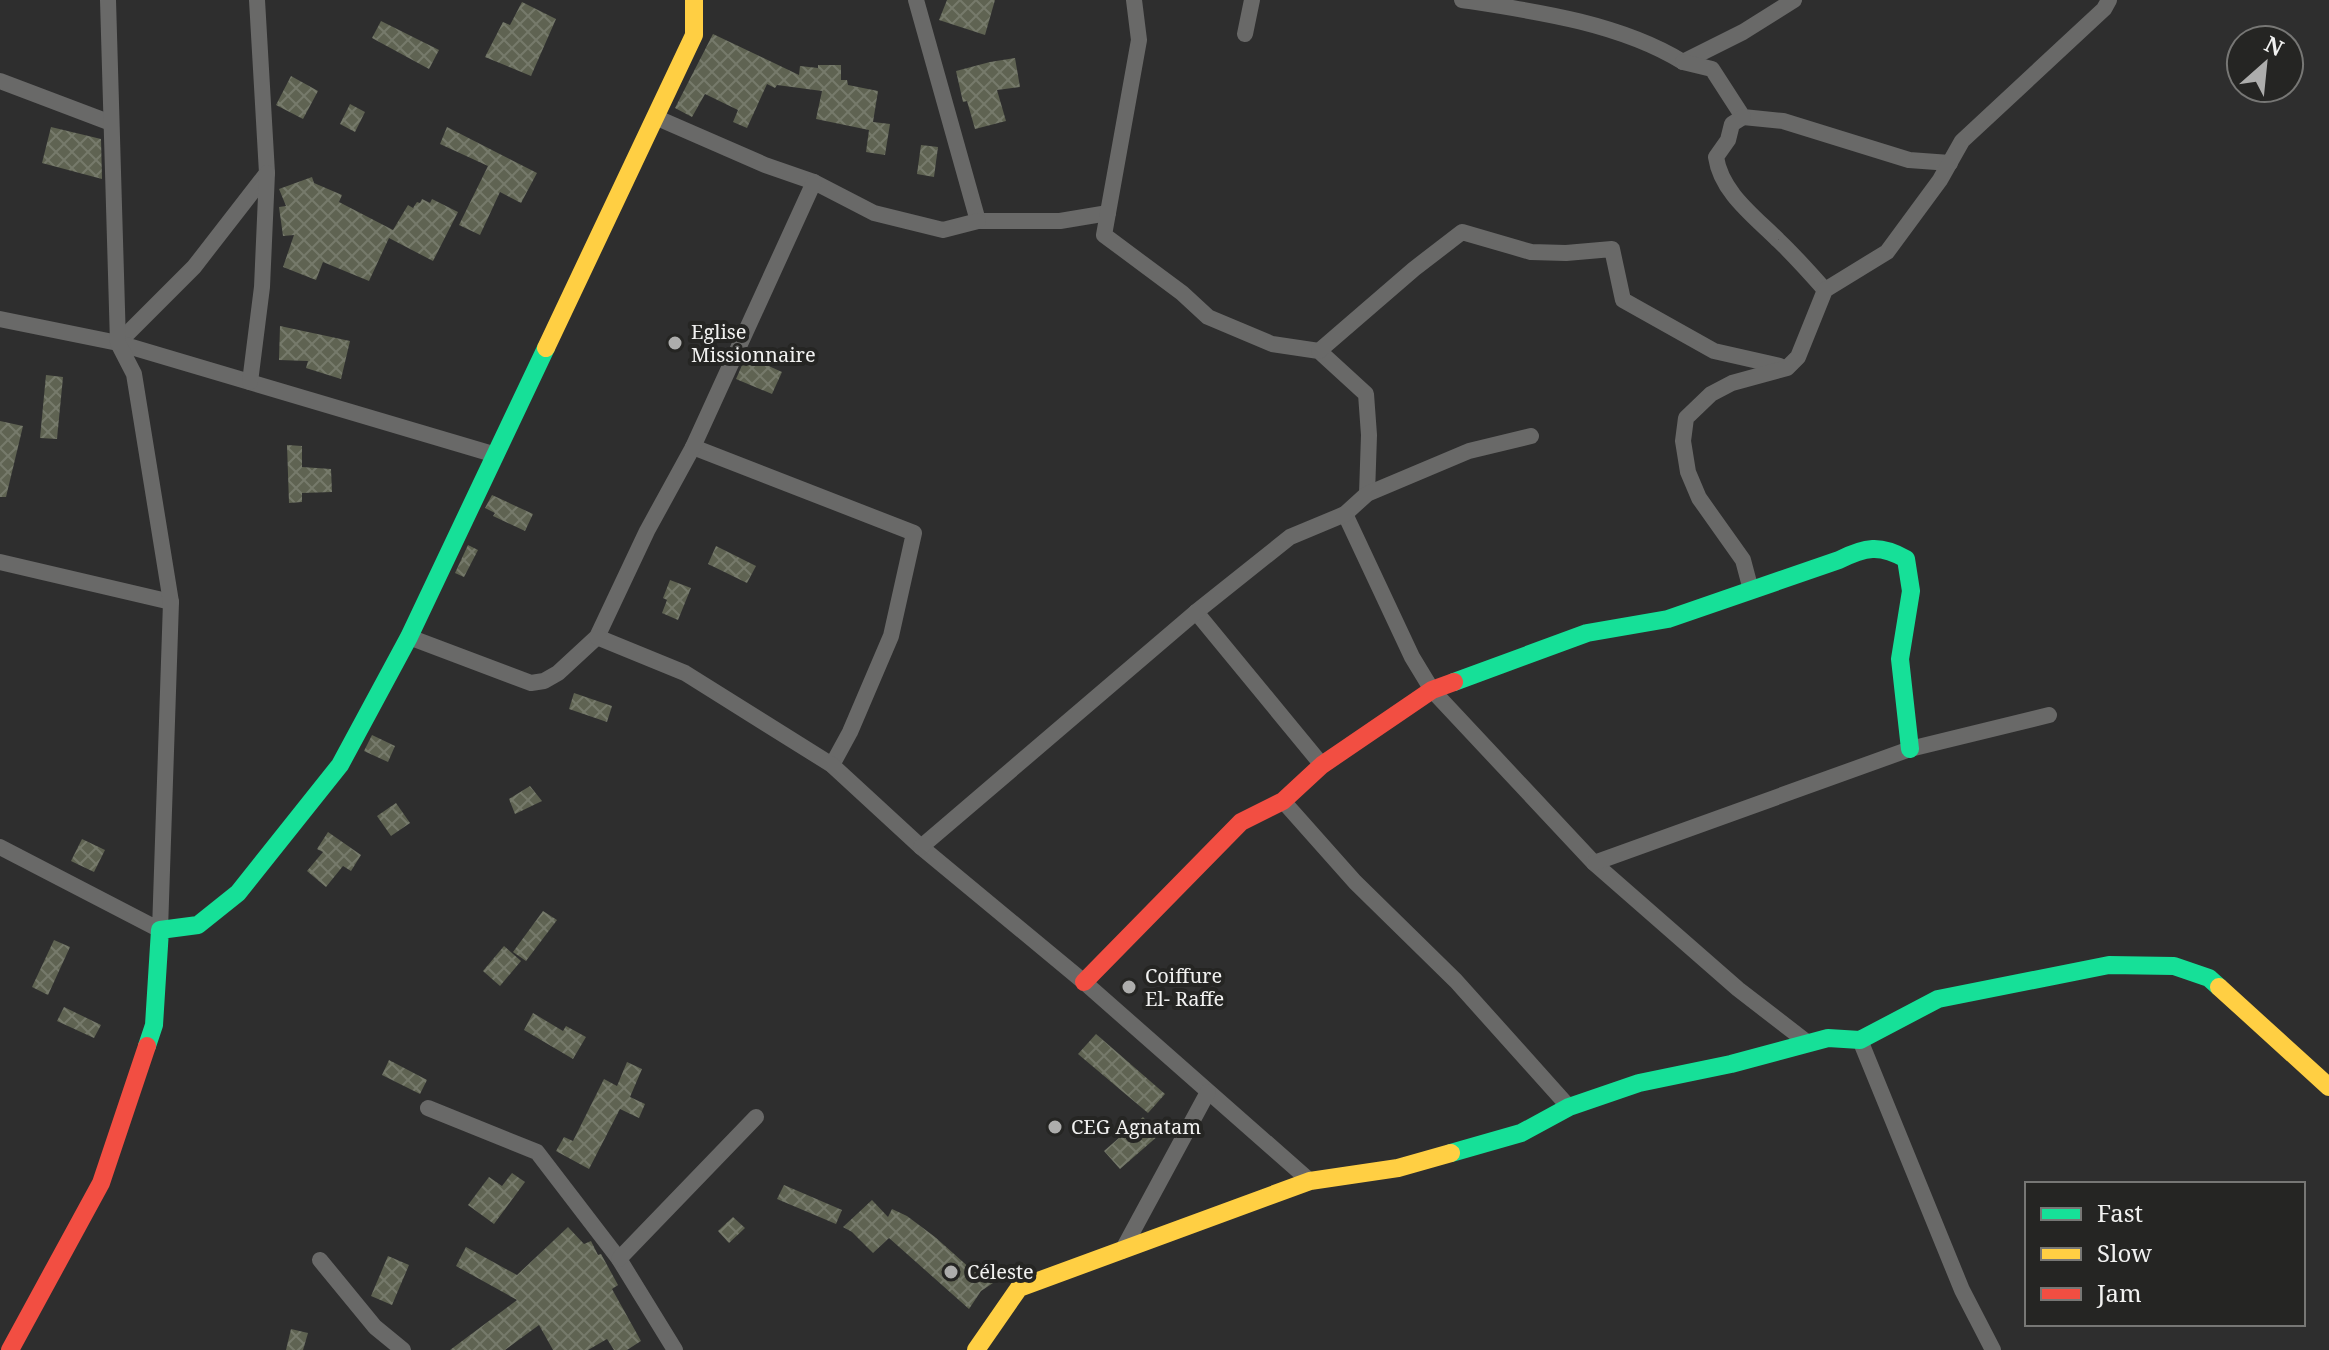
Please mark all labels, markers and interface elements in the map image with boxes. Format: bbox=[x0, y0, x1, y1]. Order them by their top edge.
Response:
north arrow bbox=[2225, 24, 2305, 104]
text: N bbox=[2260, 28, 2289, 63]
place label: Eglise Missionnaire bbox=[691, 318, 816, 368]
marker: Eglise Missionnaire bbox=[666, 334, 684, 352]
place label: Coiffure El- Raffe bbox=[1145, 962, 1224, 1012]
marker: Coiffure El- Raffe bbox=[1120, 978, 1138, 996]
place label: CEG Agnatam bbox=[1071, 1113, 1201, 1140]
marker: CEG Agnatam bbox=[1046, 1118, 1064, 1136]
legend bbox=[2025, 1182, 2305, 1326]
text: Fast bbox=[2097, 1196, 2143, 1229]
text: Slow bbox=[2097, 1236, 2152, 1269]
place label: Céleste bbox=[967, 1258, 1034, 1285]
marker: Céleste bbox=[942, 1263, 960, 1281]
text: Jam bbox=[2096, 1276, 2142, 1309]

